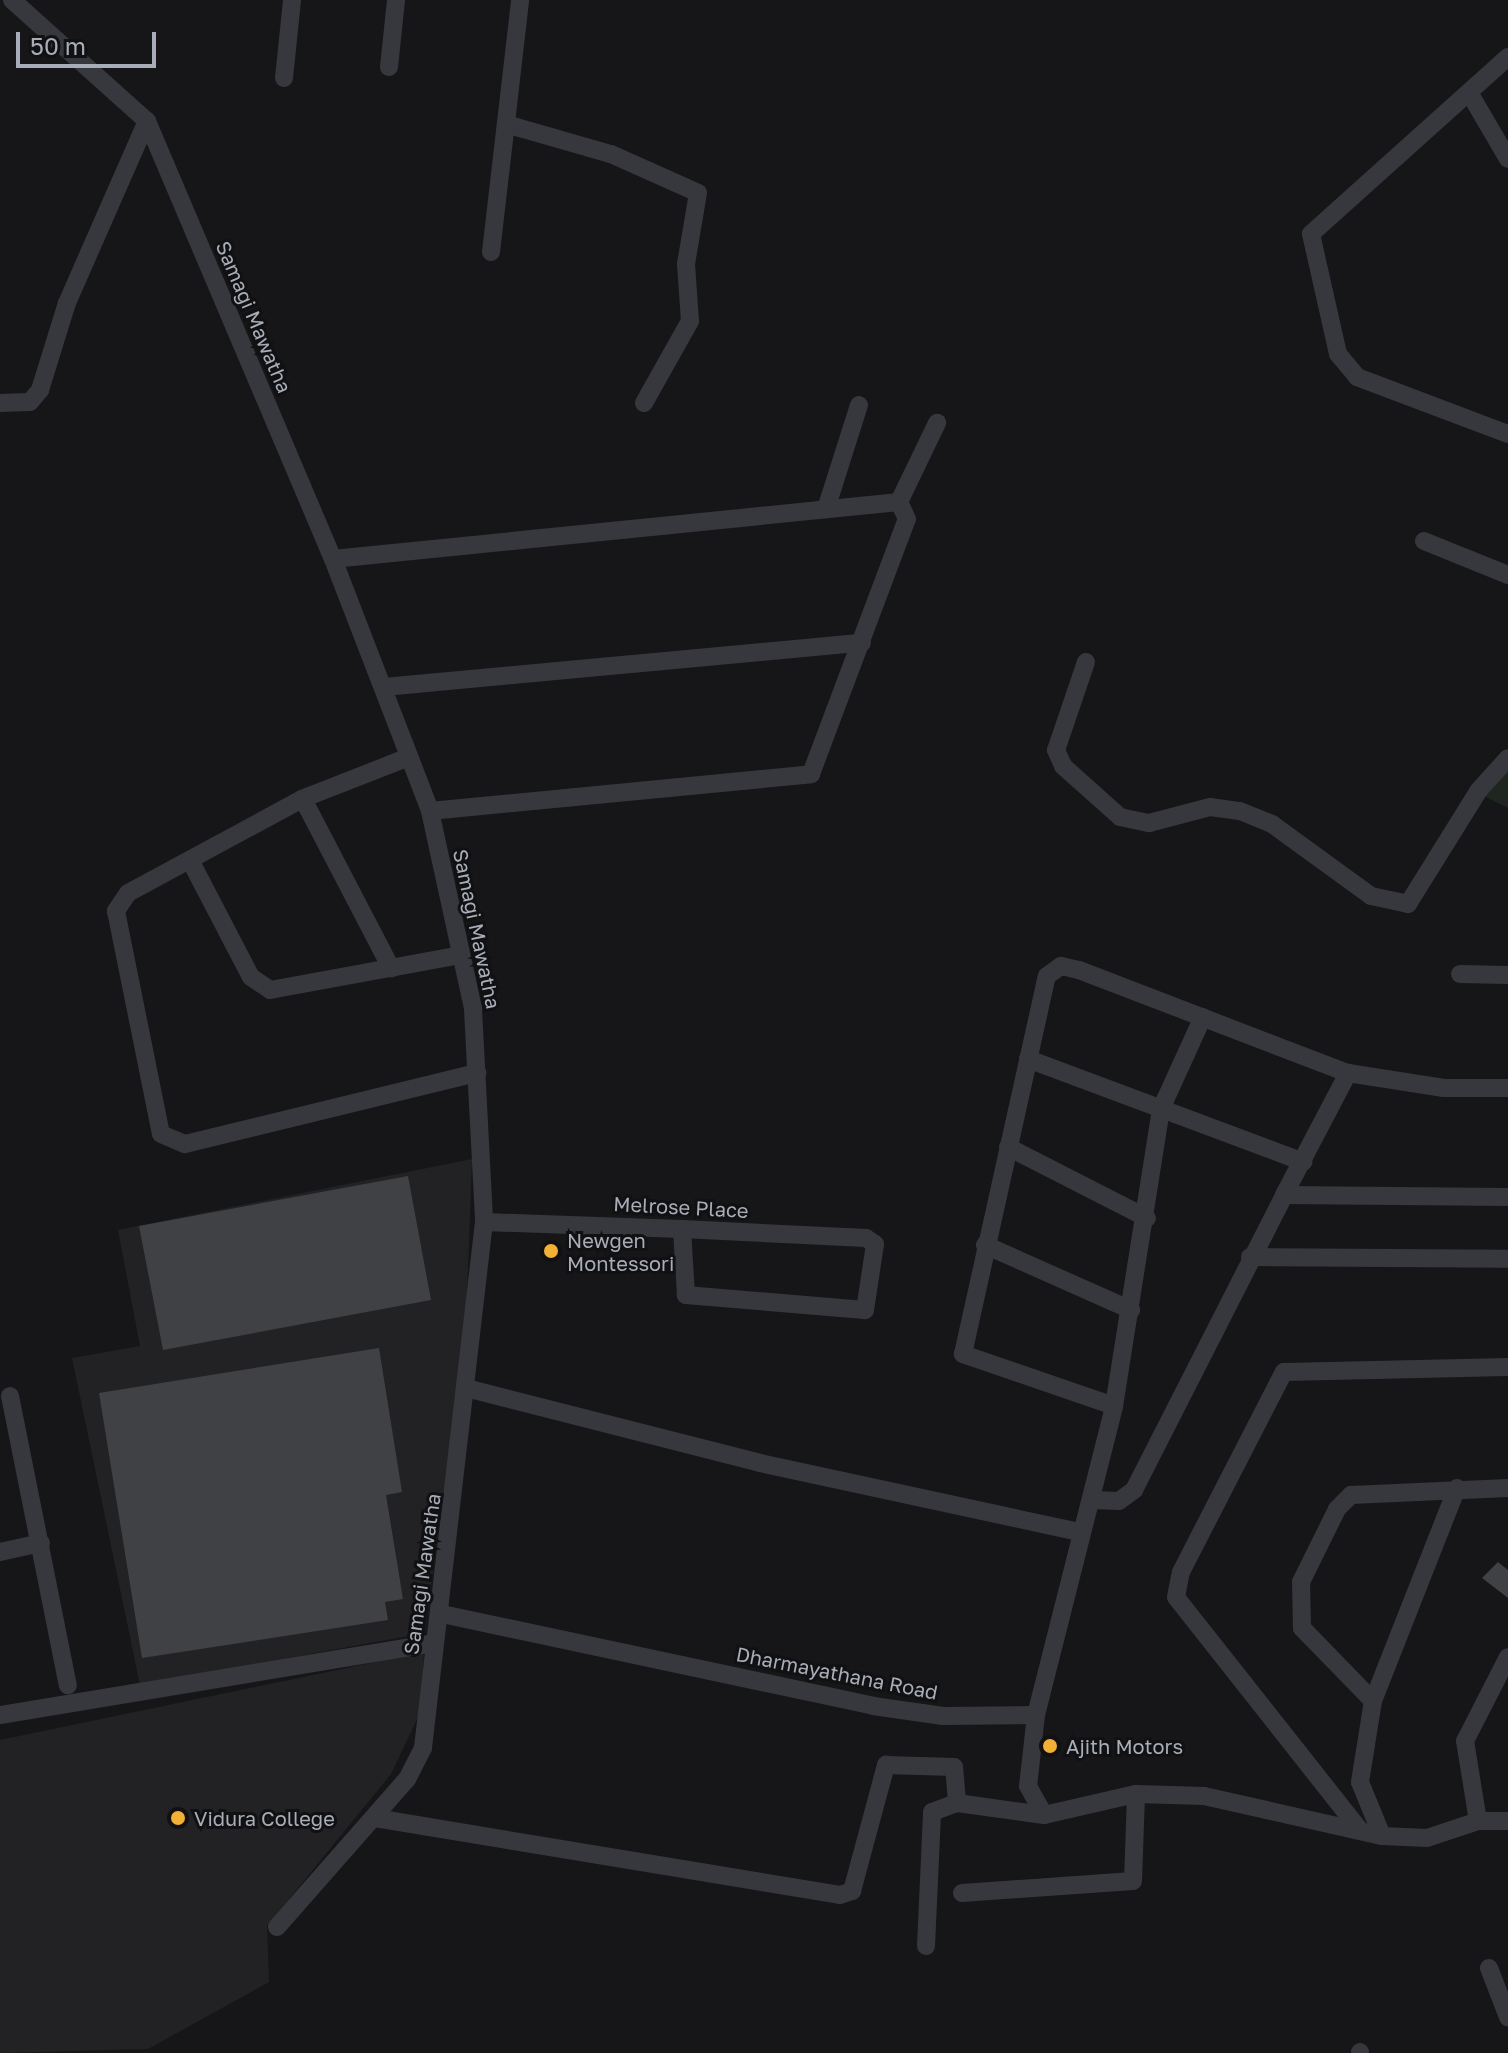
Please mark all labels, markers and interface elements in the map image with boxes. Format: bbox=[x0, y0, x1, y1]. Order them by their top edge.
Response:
scale bar bbox=[20, 16, 160, 66]
text: 50 m bbox=[30, 31, 86, 60]
street label: Samagi Mawatha bbox=[211, 237, 297, 397]
street label: Samagi Mawatha bbox=[448, 847, 506, 1011]
street label: Melrose Place bbox=[613, 1191, 749, 1223]
place label: Newgen Montessori bbox=[567, 1228, 674, 1275]
marker: Newgen Montessori bbox=[542, 1242, 560, 1260]
street label: Samagi Mawatha bbox=[399, 1492, 445, 1656]
street label: Dharmayathana Road bbox=[734, 1642, 940, 1704]
place label: Ajith Motors bbox=[1066, 1734, 1183, 1758]
marker: Ajith Motors bbox=[1041, 1737, 1059, 1755]
place label: Vidura College bbox=[194, 1806, 335, 1830]
marker: Vidura College bbox=[169, 1809, 187, 1827]

